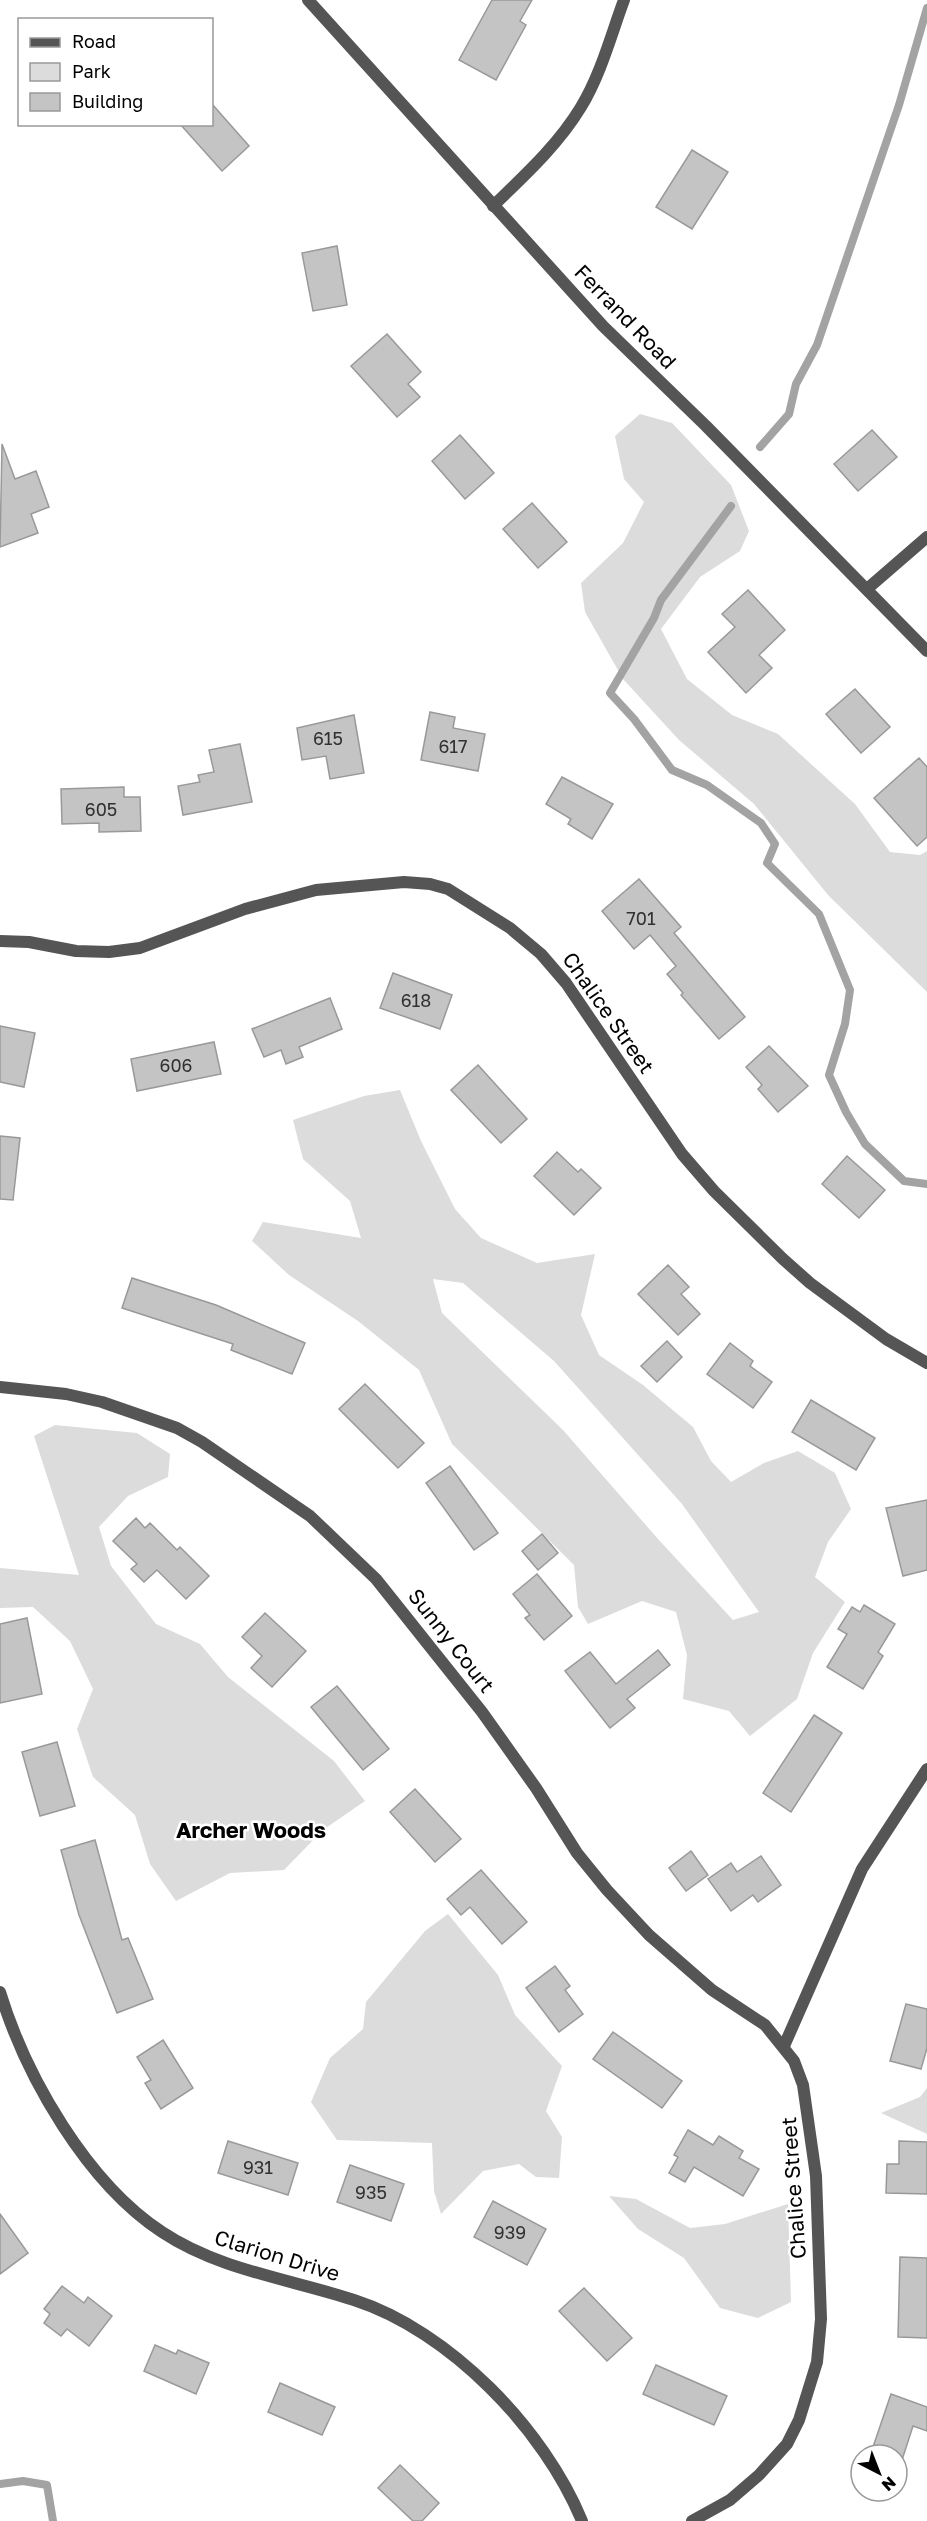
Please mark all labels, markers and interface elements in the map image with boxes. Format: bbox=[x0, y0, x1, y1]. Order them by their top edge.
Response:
legend bbox=[18, 18, 213, 126]
text: Road bbox=[72, 30, 116, 52]
text: Park bbox=[72, 60, 111, 82]
text: Building bbox=[72, 90, 143, 112]
street label: Ferrand Road bbox=[569, 259, 682, 374]
house number: 615 bbox=[313, 727, 343, 749]
house number: 617 bbox=[438, 735, 468, 757]
house number: 605 bbox=[85, 798, 117, 820]
house number: 701 bbox=[626, 907, 656, 929]
street label: Chalice Street bbox=[557, 947, 660, 1078]
house number: 618 bbox=[401, 989, 431, 1011]
house number: 606 bbox=[160, 1054, 192, 1076]
street label: Sunny Court bbox=[403, 1583, 501, 1698]
district label: Archer Woods bbox=[176, 1816, 326, 1843]
street label: Chalice Street bbox=[775, 2116, 811, 2260]
house number: 931 bbox=[243, 2156, 273, 2178]
house number: 935 bbox=[355, 2181, 387, 2203]
house number: 939 bbox=[494, 2221, 526, 2243]
street label: Clarion Drive bbox=[212, 2224, 343, 2286]
north arrow bbox=[849, 2443, 909, 2503]
text: N bbox=[878, 2473, 900, 2496]

